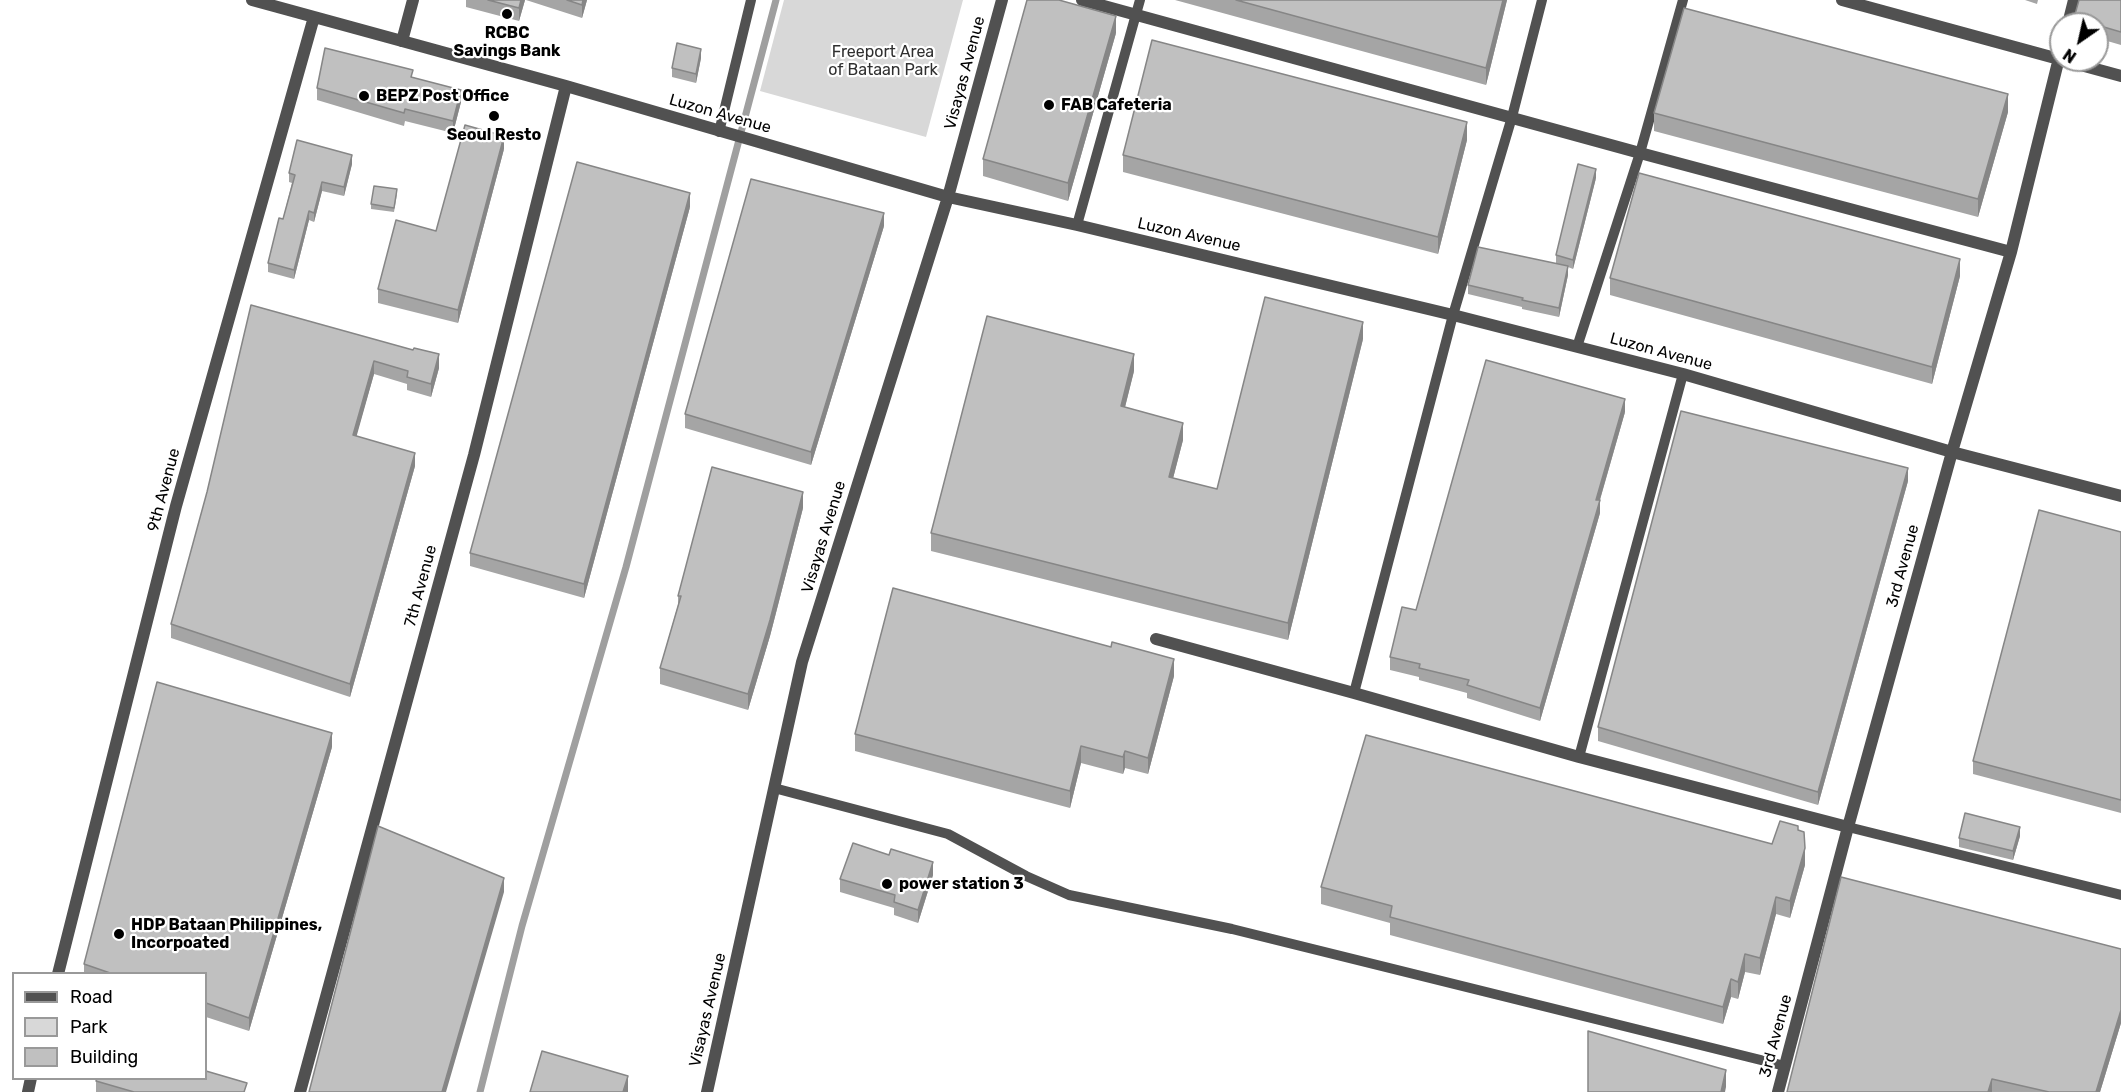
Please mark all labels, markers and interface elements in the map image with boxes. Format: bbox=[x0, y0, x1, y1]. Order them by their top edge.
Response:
marker: RCBC Savings Bank bbox=[500, 7, 514, 21]
north arrow bbox=[2049, 12, 2109, 72]
street label: Visayas Avenue bbox=[941, 14, 989, 132]
place label: RCBC Savings Bank bbox=[454, 23, 560, 61]
park label: Freeport Area of Bataan Park bbox=[828, 42, 938, 80]
text: N bbox=[2060, 45, 2080, 67]
place label: BEPZ Post Office bbox=[376, 86, 509, 106]
marker: BEPZ Post Office bbox=[357, 89, 371, 103]
street label: Luzon Avenue bbox=[667, 90, 773, 138]
place label: FAB Cafeteria bbox=[1061, 95, 1172, 115]
marker: FAB Cafeteria bbox=[1042, 98, 1056, 112]
marker: Seoul Resto bbox=[487, 109, 501, 123]
place label: Seoul Resto bbox=[447, 125, 541, 145]
street label: Luzon Avenue bbox=[1136, 214, 1242, 256]
street label: Luzon Avenue bbox=[1608, 329, 1714, 375]
street label: 9th Avenue bbox=[144, 446, 184, 534]
street label: Visayas Avenue bbox=[798, 478, 850, 596]
street label: 3rd Avenue bbox=[1883, 522, 1923, 610]
street label: 7th Avenue bbox=[401, 543, 441, 629]
place label: power station 3 bbox=[899, 874, 1024, 894]
marker: power station 3 bbox=[880, 877, 894, 891]
place label: HDP Bataan Philippines, Incorpoated bbox=[131, 915, 322, 953]
marker: HDP Bataan Philippines, Incorpoated bbox=[112, 927, 126, 941]
street label: Visayas Avenue bbox=[686, 951, 730, 1069]
legend bbox=[12, 972, 207, 1080]
text: Road bbox=[70, 986, 113, 1008]
street label: 3rd Avenue bbox=[1756, 992, 1796, 1080]
text: Park bbox=[70, 1016, 107, 1038]
text: Building bbox=[70, 1046, 138, 1068]

